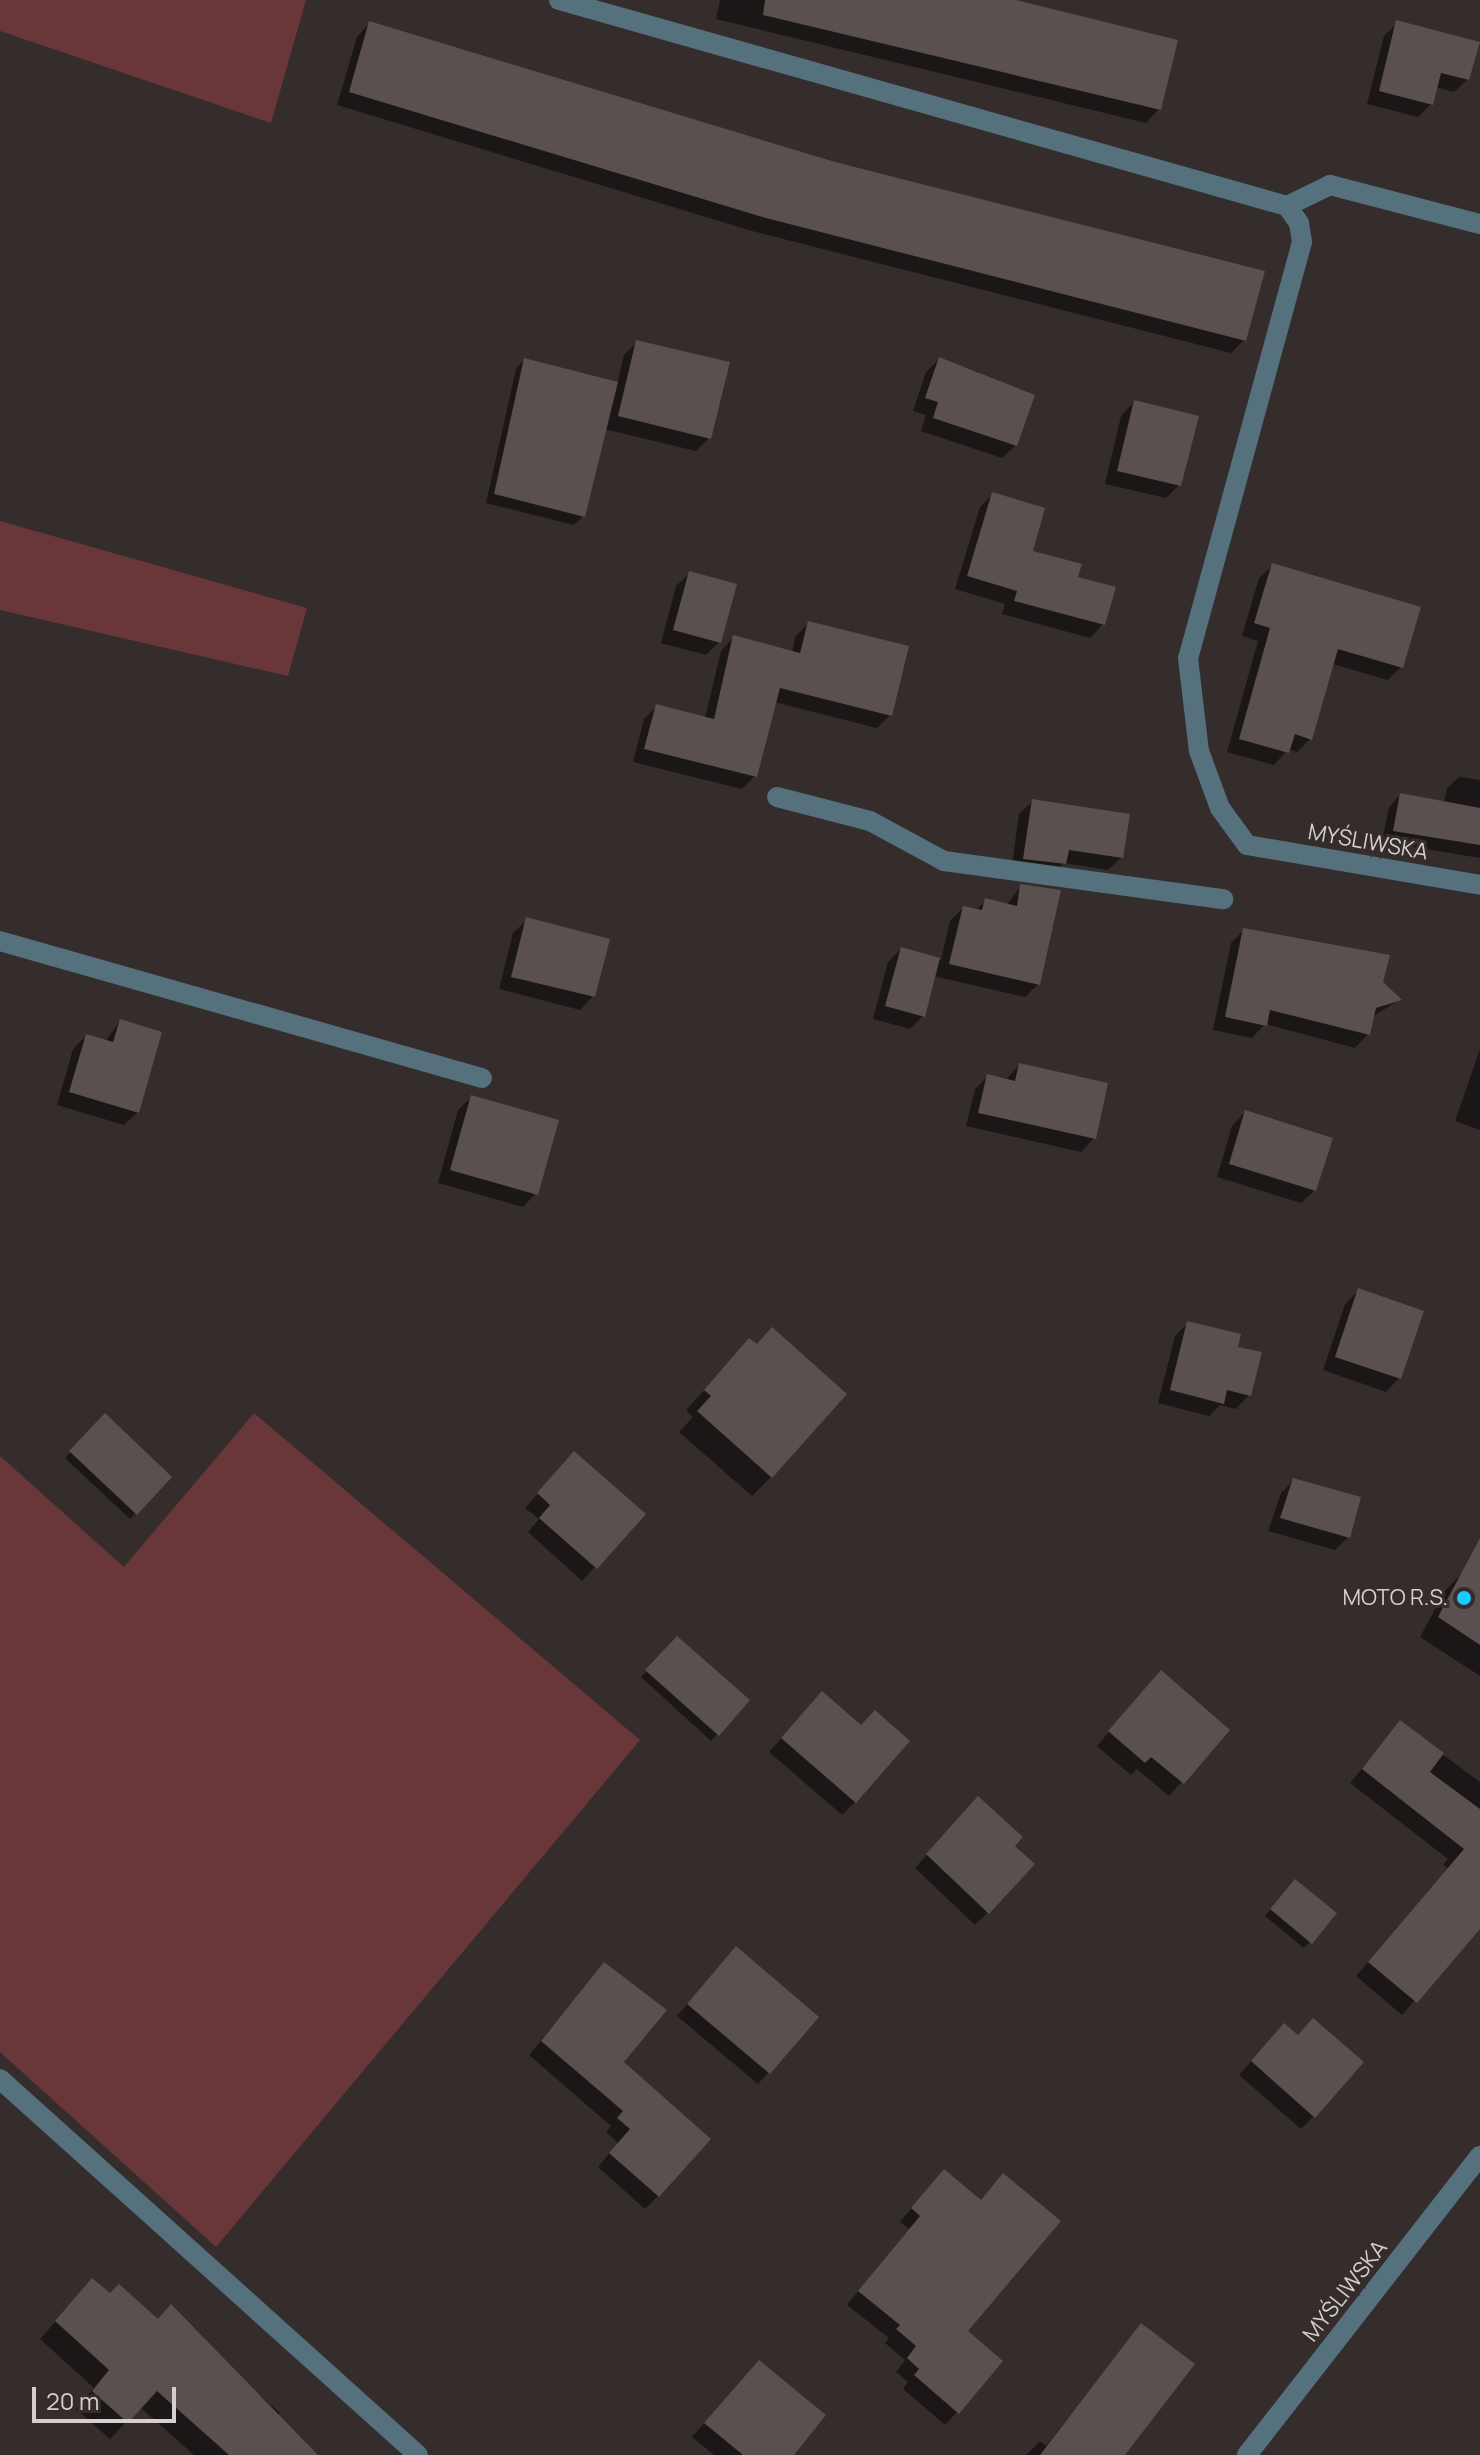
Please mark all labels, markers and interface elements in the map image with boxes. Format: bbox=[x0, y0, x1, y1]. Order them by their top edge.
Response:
street label: MYŚLIWSKA bbox=[1306, 818, 1430, 866]
place label: MOTO R.S. bbox=[1343, 1585, 1448, 1611]
marker: MOTO R.S. bbox=[1455, 1589, 1473, 1607]
street label: MYŚLIWSKA bbox=[1297, 2235, 1393, 2347]
scale bar bbox=[36, 2371, 180, 2421]
text: 20 m bbox=[46, 2384, 99, 2417]

